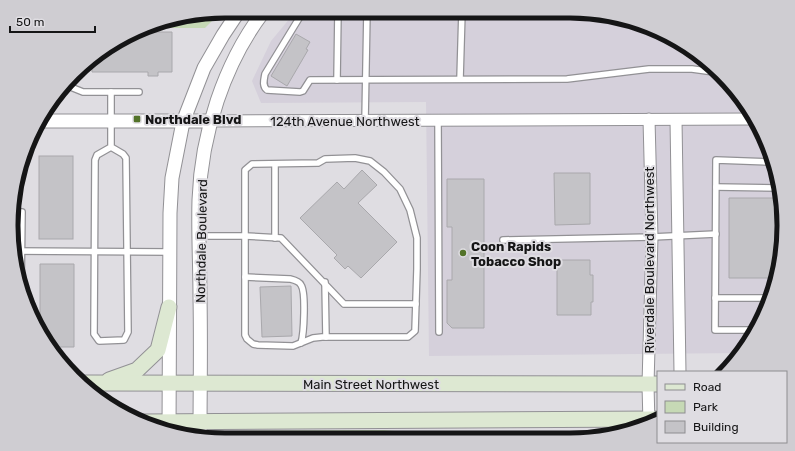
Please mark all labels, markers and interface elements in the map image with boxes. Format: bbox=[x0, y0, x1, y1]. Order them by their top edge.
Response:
scale bar bbox=[10, 8, 95, 34]
text: 50 m bbox=[16, 15, 44, 29]
place label: Northdale Blvd bbox=[145, 112, 241, 127]
marker: Northdale Blvd bbox=[132, 114, 142, 124]
street label: 124th Avenue Northwest bbox=[270, 114, 420, 129]
street label: Riverdale Boulevard Northwest bbox=[642, 167, 657, 353]
street label: Northdale Boulevard bbox=[193, 179, 210, 303]
place label: Coon Rapids Tobacco Shop bbox=[471, 239, 561, 269]
marker: Coon Rapids Tobacco Shop bbox=[458, 248, 468, 258]
legend bbox=[657, 371, 787, 443]
street label: Main Street Northwest bbox=[303, 377, 439, 392]
text: Road bbox=[693, 380, 721, 394]
text: Park bbox=[693, 400, 719, 414]
text: Building bbox=[693, 420, 739, 434]

